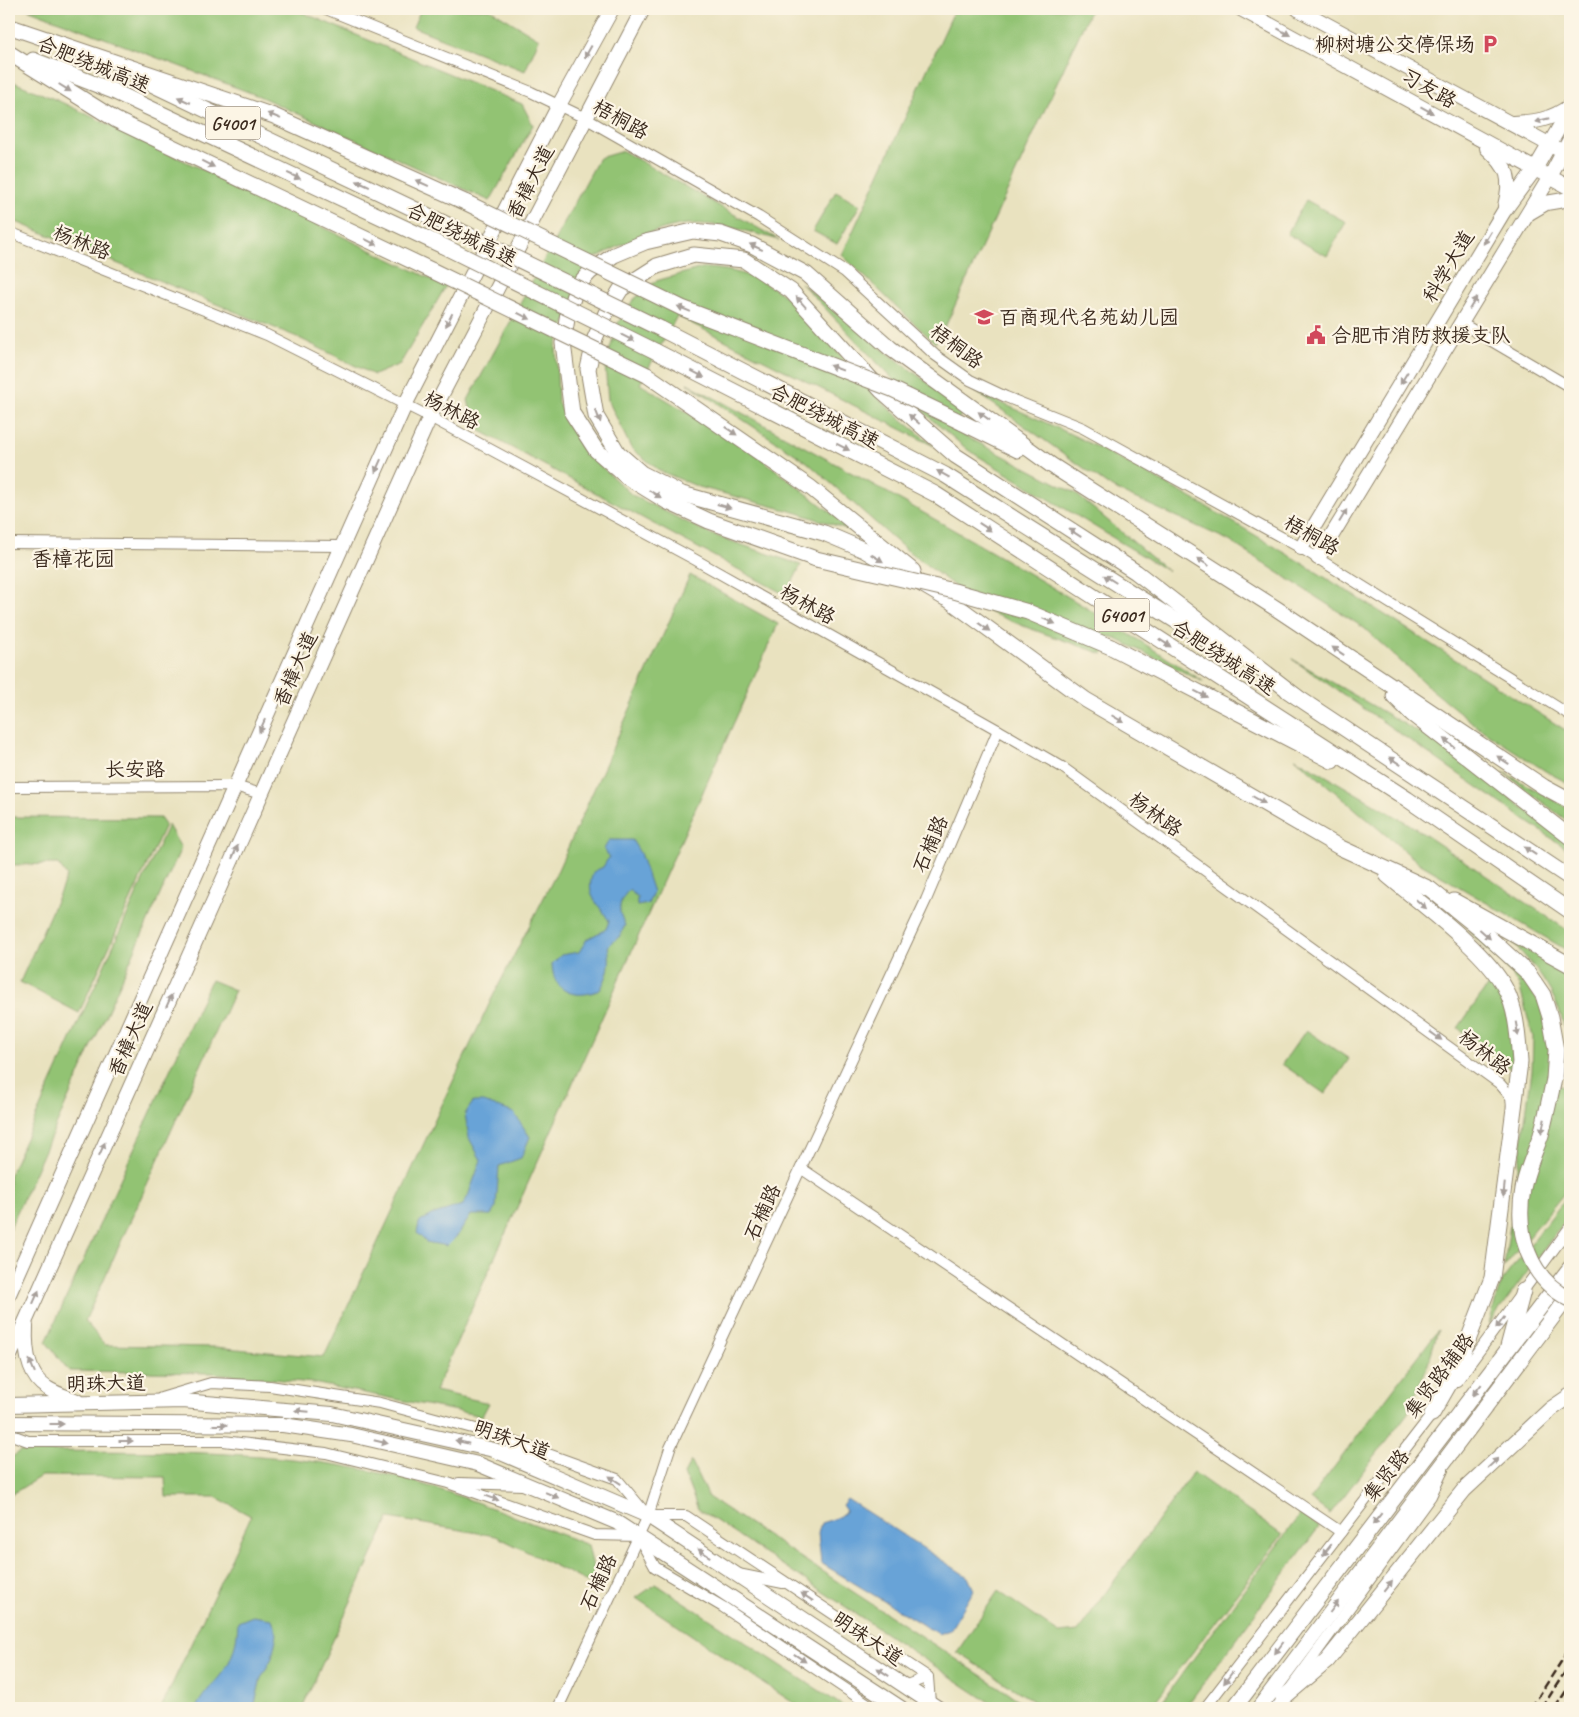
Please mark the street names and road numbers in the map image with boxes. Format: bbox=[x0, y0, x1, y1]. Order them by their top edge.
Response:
street label: 合肥绕城高速 bbox=[33, 30, 154, 99]
street label: 习友路 bbox=[1396, 63, 1462, 114]
street label: 梧桐路 bbox=[588, 94, 654, 145]
road number: G4001 bbox=[206, 106, 260, 140]
street label: 香樟大道 bbox=[501, 141, 560, 224]
street label: 合肥绕城高速 bbox=[402, 197, 521, 272]
street label: 杨林路 bbox=[49, 220, 115, 266]
street label: 科学大道 bbox=[1417, 226, 1480, 307]
street label: 梧桐路 bbox=[925, 318, 989, 375]
street label: 合肥绕城高速 bbox=[766, 378, 884, 455]
street label: 杨林路 bbox=[419, 386, 485, 436]
street label: 梧桐路 bbox=[1280, 510, 1345, 562]
street label: 杨林路 bbox=[775, 579, 841, 630]
road number: G4001 bbox=[1094, 598, 1150, 632]
street label: 合肥绕城高速 bbox=[1167, 614, 1281, 701]
street label: 香樟大道 bbox=[268, 628, 323, 711]
street label: 长安路 bbox=[105, 757, 166, 782]
street label: 杨林路 bbox=[1124, 787, 1188, 843]
street label: 石楠路 bbox=[907, 811, 954, 877]
street label: 香樟大道 bbox=[103, 998, 158, 1081]
street label: 杨林路 bbox=[1453, 1024, 1517, 1081]
street label: 石楠路 bbox=[738, 1179, 787, 1245]
street label: 集贤路辅路 bbox=[1399, 1327, 1480, 1423]
street label: 明珠大道 bbox=[66, 1370, 146, 1397]
street label: 明珠大道 bbox=[470, 1414, 554, 1465]
street label: 集贤路 bbox=[1358, 1443, 1415, 1507]
street label: 石楠路 bbox=[574, 1549, 623, 1615]
street label: 明珠大道 bbox=[828, 1606, 908, 1671]

